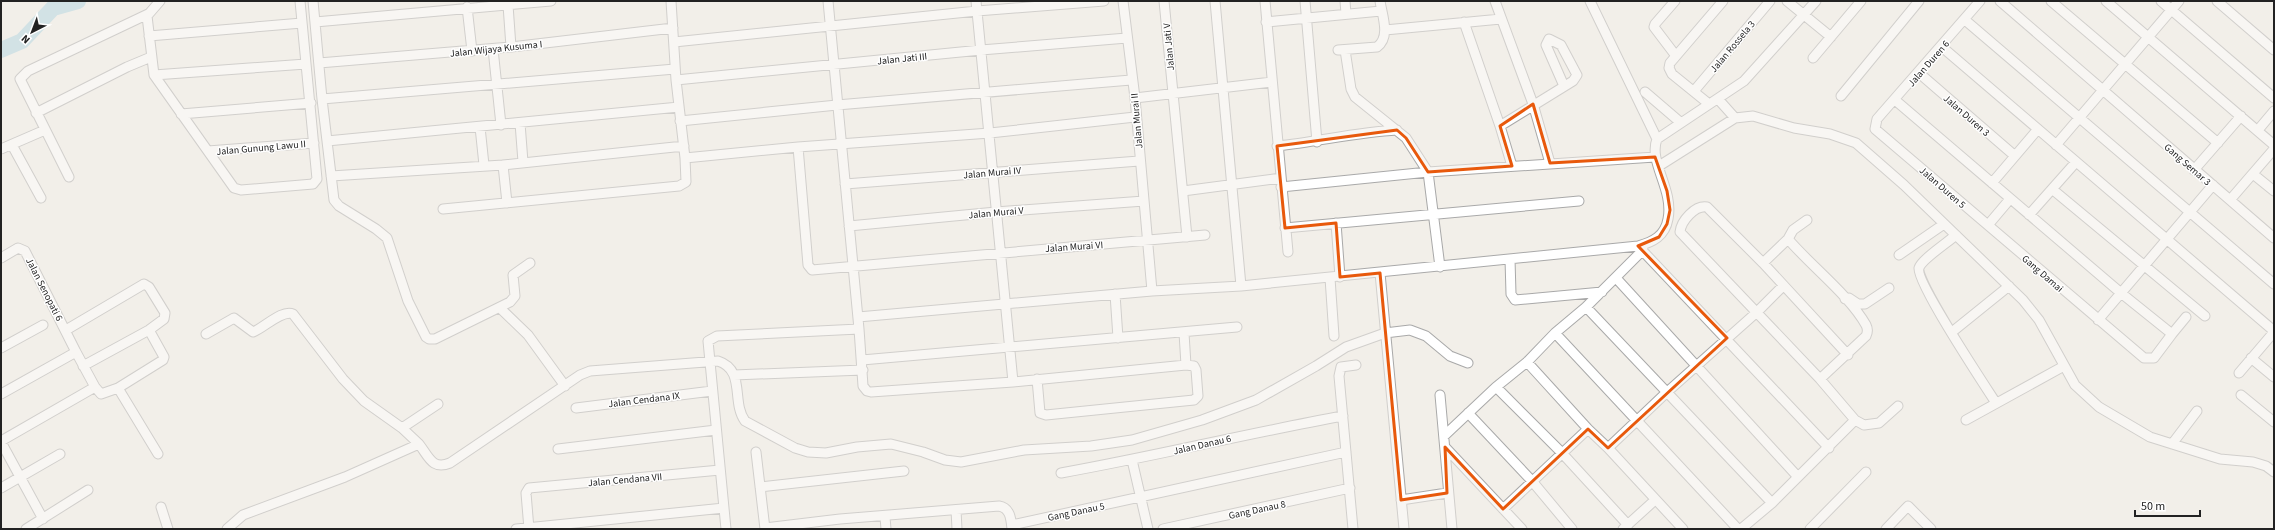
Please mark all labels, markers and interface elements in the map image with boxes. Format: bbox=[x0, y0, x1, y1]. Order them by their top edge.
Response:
north arrow bbox=[12, 12, 52, 52]
street label: Jalan Rossela 3 bbox=[1707, 18, 1759, 76]
street label: Jalan Jati V bbox=[1160, 22, 1178, 71]
text: N bbox=[18, 31, 33, 47]
street label: Jalan Wijaya Kusuma I bbox=[449, 37, 543, 61]
street label: Jalan Duren 6 bbox=[1905, 37, 1953, 90]
street label: Jalan Jati III bbox=[876, 49, 928, 69]
street label: Jalan Duren 3 bbox=[1940, 92, 1993, 140]
street label: Jalan Murai II bbox=[1128, 93, 1146, 149]
street label: Jalan Gunung Lawu II bbox=[216, 137, 306, 159]
street label: Gang Semar 3 bbox=[2161, 141, 2214, 189]
street label: Jalan Murai IV bbox=[963, 163, 1022, 183]
street label: Jalan Duren 5 bbox=[1916, 164, 1969, 212]
street label: Jalan Murai V bbox=[968, 204, 1025, 222]
street label: Jalan Murai VI bbox=[1045, 238, 1104, 256]
street label: Gang Damai bbox=[2019, 252, 2066, 296]
street label: Jalan Senopati 6 bbox=[22, 255, 66, 323]
street label: Jalan Cendana IX bbox=[608, 389, 681, 411]
street label: Jalan Danau 6 bbox=[1172, 432, 1233, 458]
street label: Jalan Cendana VII bbox=[587, 470, 663, 490]
scale bar bbox=[2135, 492, 2200, 518]
street label: Gang Danau 8 bbox=[1227, 497, 1287, 523]
text: 50 m bbox=[2141, 498, 2165, 515]
street label: Gang Danau 5 bbox=[1046, 499, 1106, 525]

